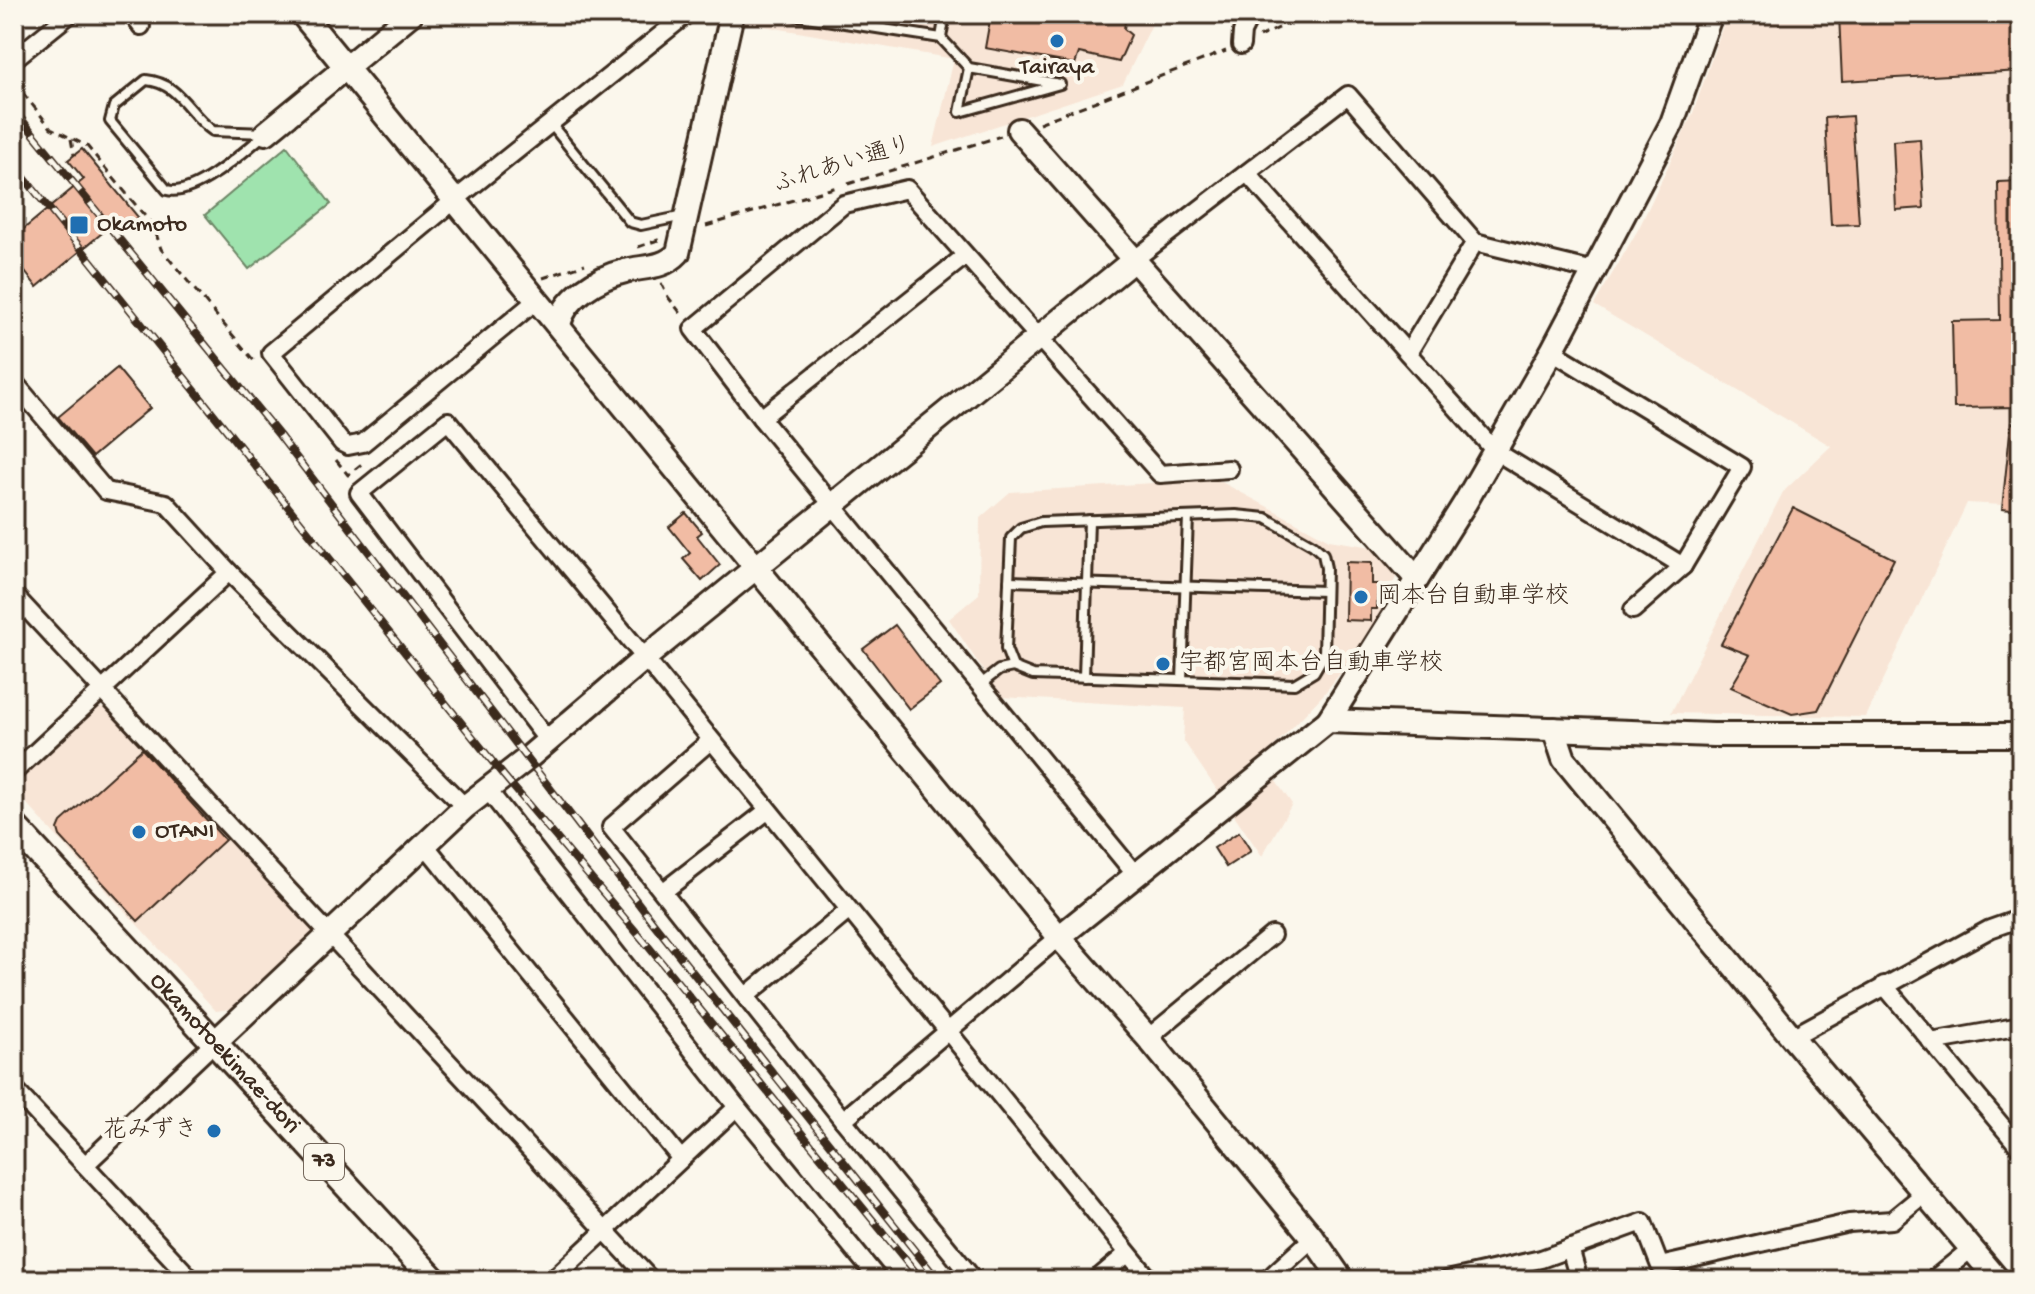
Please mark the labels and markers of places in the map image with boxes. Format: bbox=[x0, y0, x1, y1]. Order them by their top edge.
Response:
marker: Tairaya bbox=[1048, 32, 1066, 50]
place label: Tairaya bbox=[1018, 54, 1095, 83]
place label: Okamoto bbox=[97, 211, 187, 240]
marker: Okamoto bbox=[68, 214, 90, 236]
place label: 岡本台自動車学校 bbox=[1377, 582, 1569, 612]
marker: 岡本台自動車学校 bbox=[1352, 588, 1370, 606]
place label: 宇都宮岡本台自動車学校 bbox=[1179, 649, 1443, 679]
marker: 宇都宮岡本台自動車学校 bbox=[1154, 655, 1172, 673]
place label: OTANI bbox=[155, 818, 214, 847]
marker: OTANI bbox=[130, 823, 148, 841]
place label: 花みずき bbox=[103, 1116, 198, 1146]
marker: 花みずき bbox=[205, 1122, 223, 1140]

